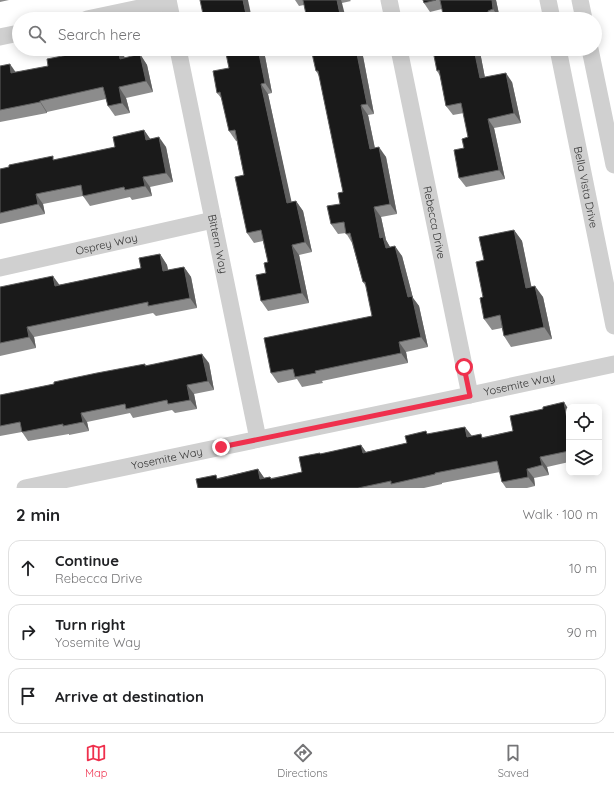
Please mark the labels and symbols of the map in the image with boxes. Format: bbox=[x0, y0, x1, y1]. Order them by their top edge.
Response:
street label: Bella Vista Drive bbox=[571, 145, 601, 229]
street label: Rebecca Drive bbox=[420, 185, 449, 260]
street label: Bittern Way bbox=[205, 213, 231, 275]
street label: Osprey Way bbox=[74, 230, 139, 258]
route start bbox=[455, 358, 473, 376]
street label: Yosemite Way bbox=[482, 370, 556, 399]
route end bbox=[212, 438, 230, 456]
street label: Yosemite Way bbox=[130, 444, 204, 473]

